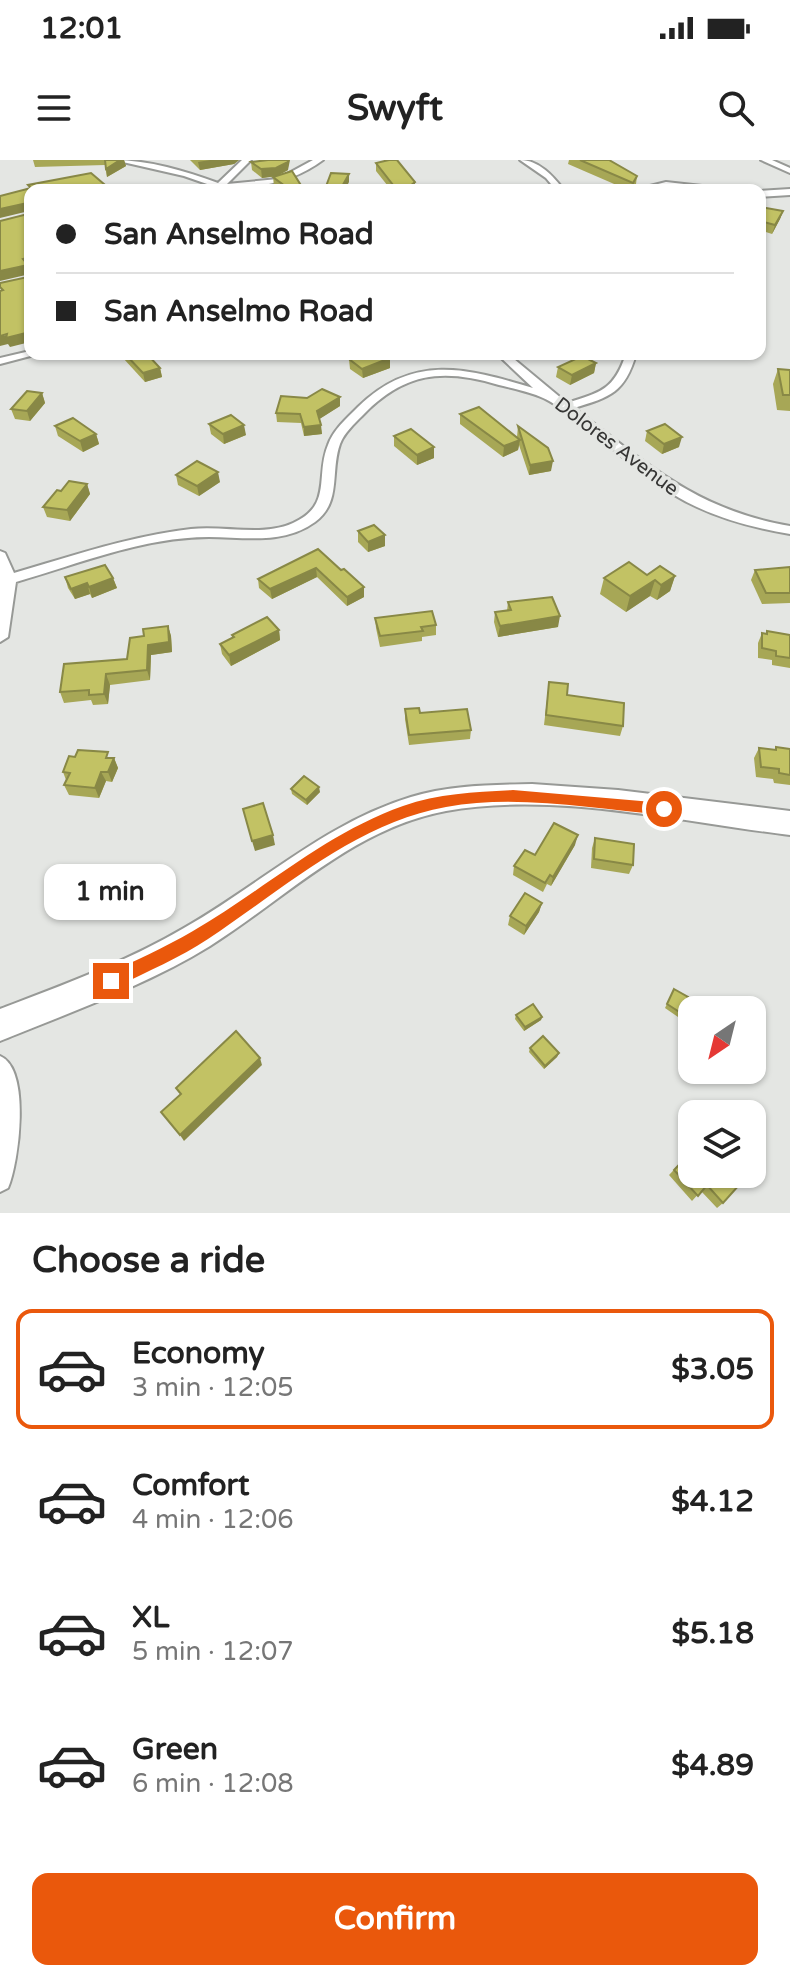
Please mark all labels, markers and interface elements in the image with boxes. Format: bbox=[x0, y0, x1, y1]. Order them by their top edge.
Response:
text: 12:01 bbox=[40, 10, 123, 47]
icon: menu bbox=[32, 86, 76, 130]
icon: search bbox=[714, 86, 758, 130]
text: Swyft bbox=[347, 87, 443, 130]
text: San Anselmo Road bbox=[104, 216, 374, 253]
text: San Anselmo Road bbox=[104, 293, 374, 330]
street label: Dolores Avenue bbox=[550, 392, 683, 501]
route start bbox=[646, 791, 682, 827]
callout: 1 min bbox=[45, 865, 177, 921]
text: 1 min bbox=[75, 876, 145, 907]
route end bbox=[93, 963, 129, 999]
north arrow bbox=[678, 996, 766, 1084]
map controls bbox=[678, 996, 766, 1188]
button: layers bbox=[678, 1100, 766, 1188]
text: Choose a ride bbox=[32, 1239, 265, 1282]
icon: car bbox=[36, 1333, 108, 1405]
text: Economy bbox=[132, 1335, 265, 1372]
text: $3.05 bbox=[671, 1351, 754, 1388]
text: 3 min · 12:05 bbox=[132, 1372, 294, 1403]
icon: car bbox=[36, 1465, 108, 1537]
text: Comfort bbox=[132, 1467, 250, 1504]
text: $4.12 bbox=[671, 1483, 754, 1520]
text: 4 min · 12:06 bbox=[132, 1504, 294, 1535]
icon: car bbox=[36, 1597, 108, 1669]
text: XL bbox=[132, 1599, 169, 1636]
text: $5.18 bbox=[672, 1615, 754, 1652]
text: 5 min · 12:07 bbox=[132, 1636, 294, 1667]
icon: car bbox=[36, 1729, 108, 1801]
text: Green bbox=[132, 1731, 218, 1768]
text: $4.89 bbox=[671, 1747, 754, 1784]
text: 6 min · 12:08 bbox=[132, 1768, 294, 1799]
button: Confirm bbox=[32, 1873, 758, 1965]

